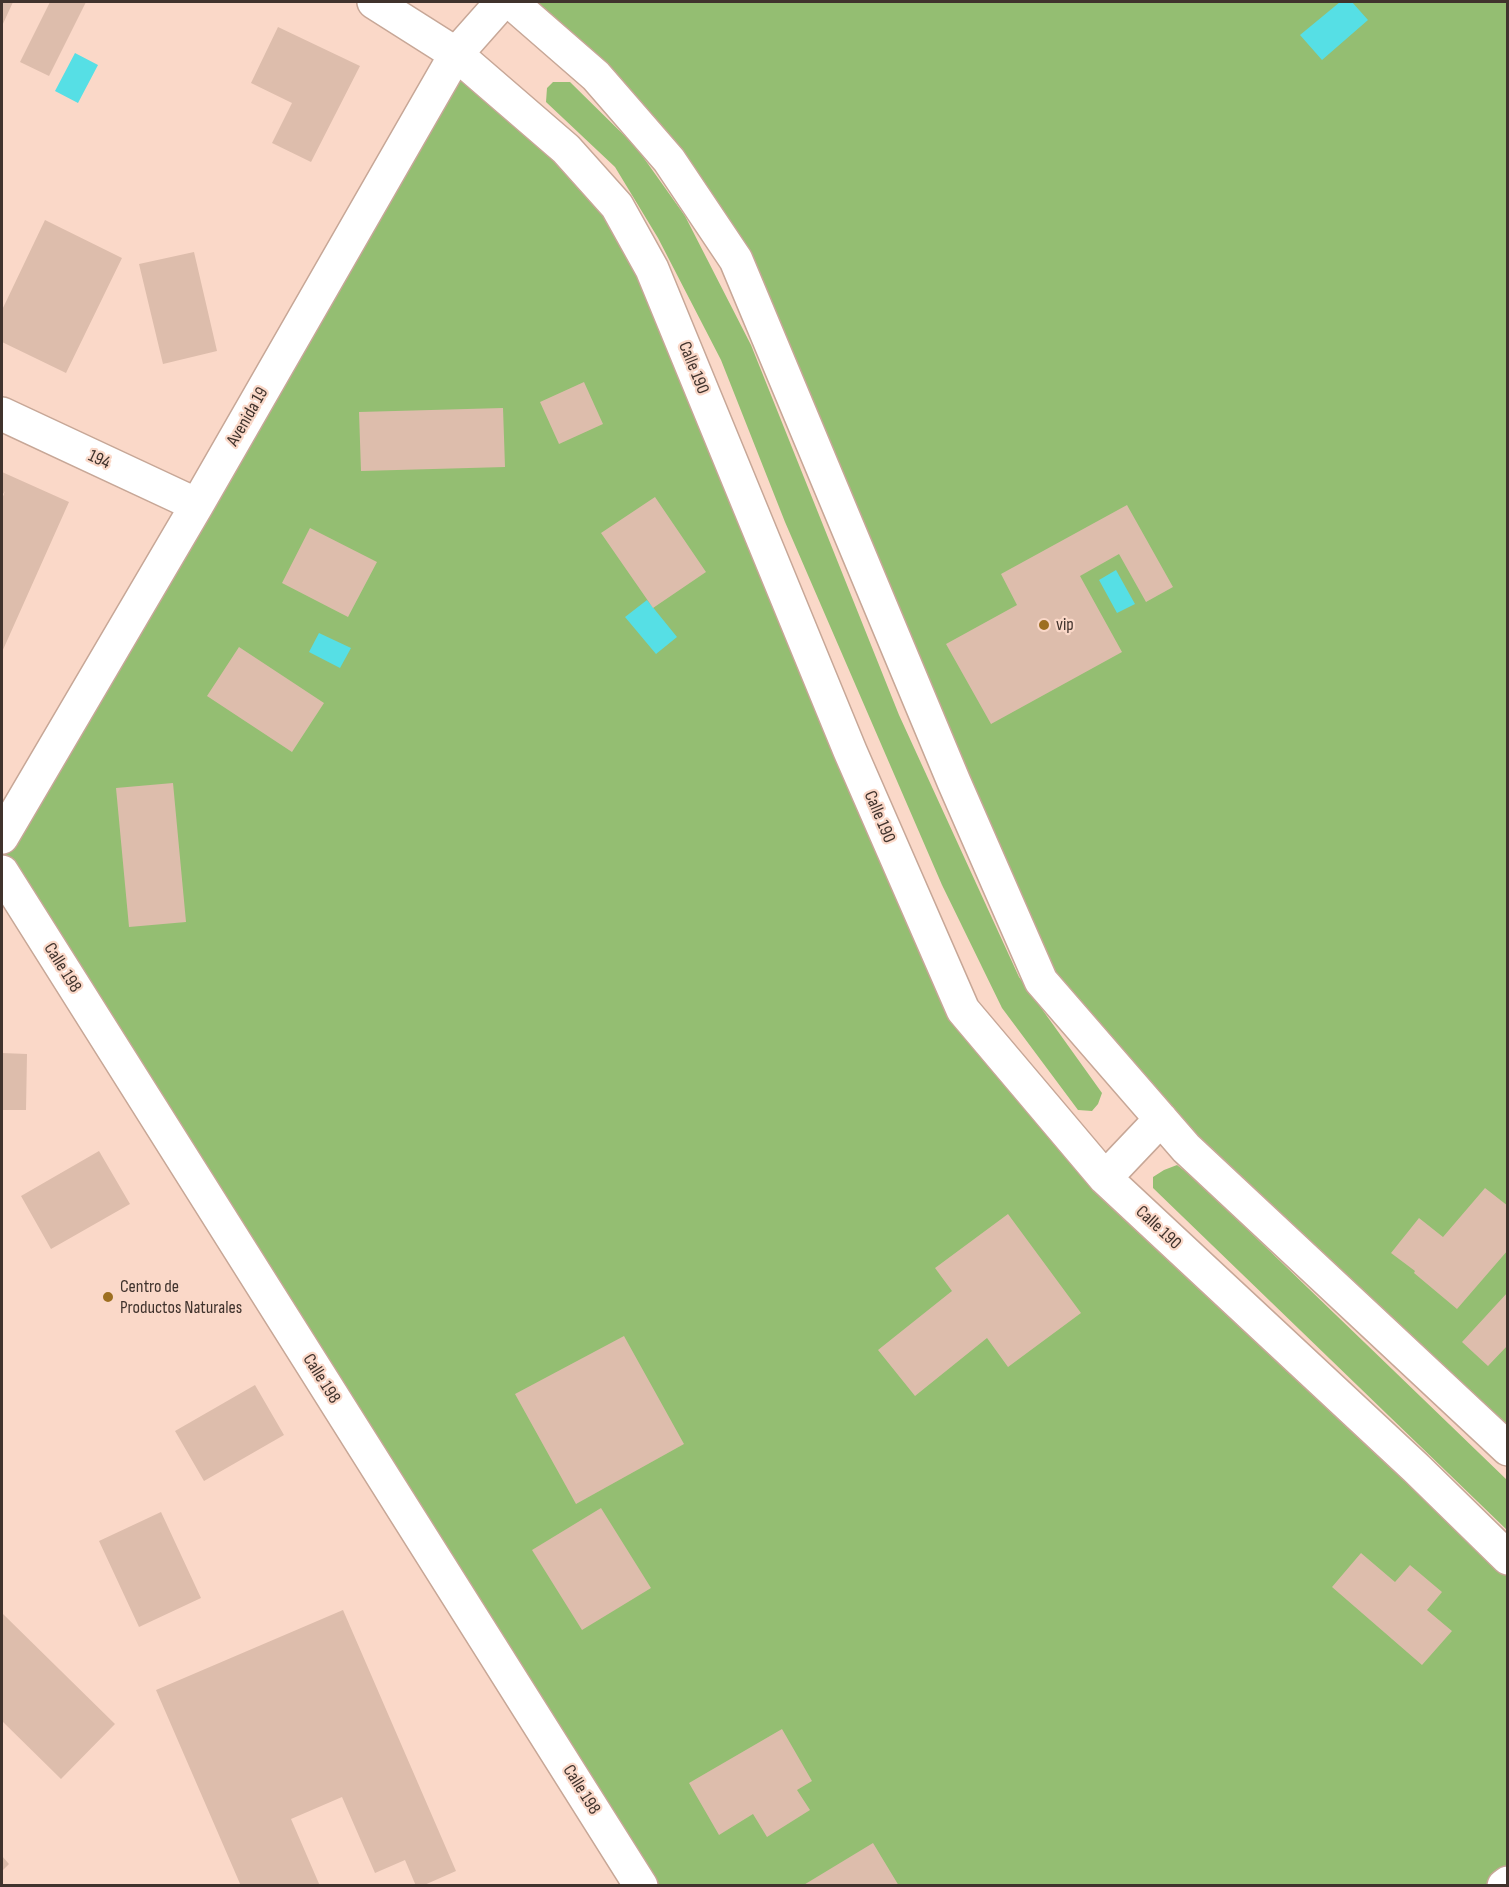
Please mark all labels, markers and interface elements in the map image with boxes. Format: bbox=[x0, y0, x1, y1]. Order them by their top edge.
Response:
street label: Calle 190 bbox=[673, 339, 713, 397]
street label: Avenida 19 bbox=[223, 384, 273, 450]
street label: 194 bbox=[85, 446, 113, 474]
place label: vip bbox=[1056, 614, 1074, 636]
marker: vip bbox=[1037, 618, 1051, 632]
street label: Calle 190 bbox=[858, 788, 900, 846]
street label: Calle 198 bbox=[38, 939, 86, 997]
street label: Calle 190 bbox=[1131, 1202, 1185, 1254]
place label: Centro de Productos Naturales bbox=[120, 1276, 242, 1318]
marker: Centro de Productos Naturales bbox=[101, 1290, 115, 1304]
street label: Calle 198 bbox=[297, 1350, 345, 1408]
street label: Calle 198 bbox=[557, 1761, 605, 1819]

